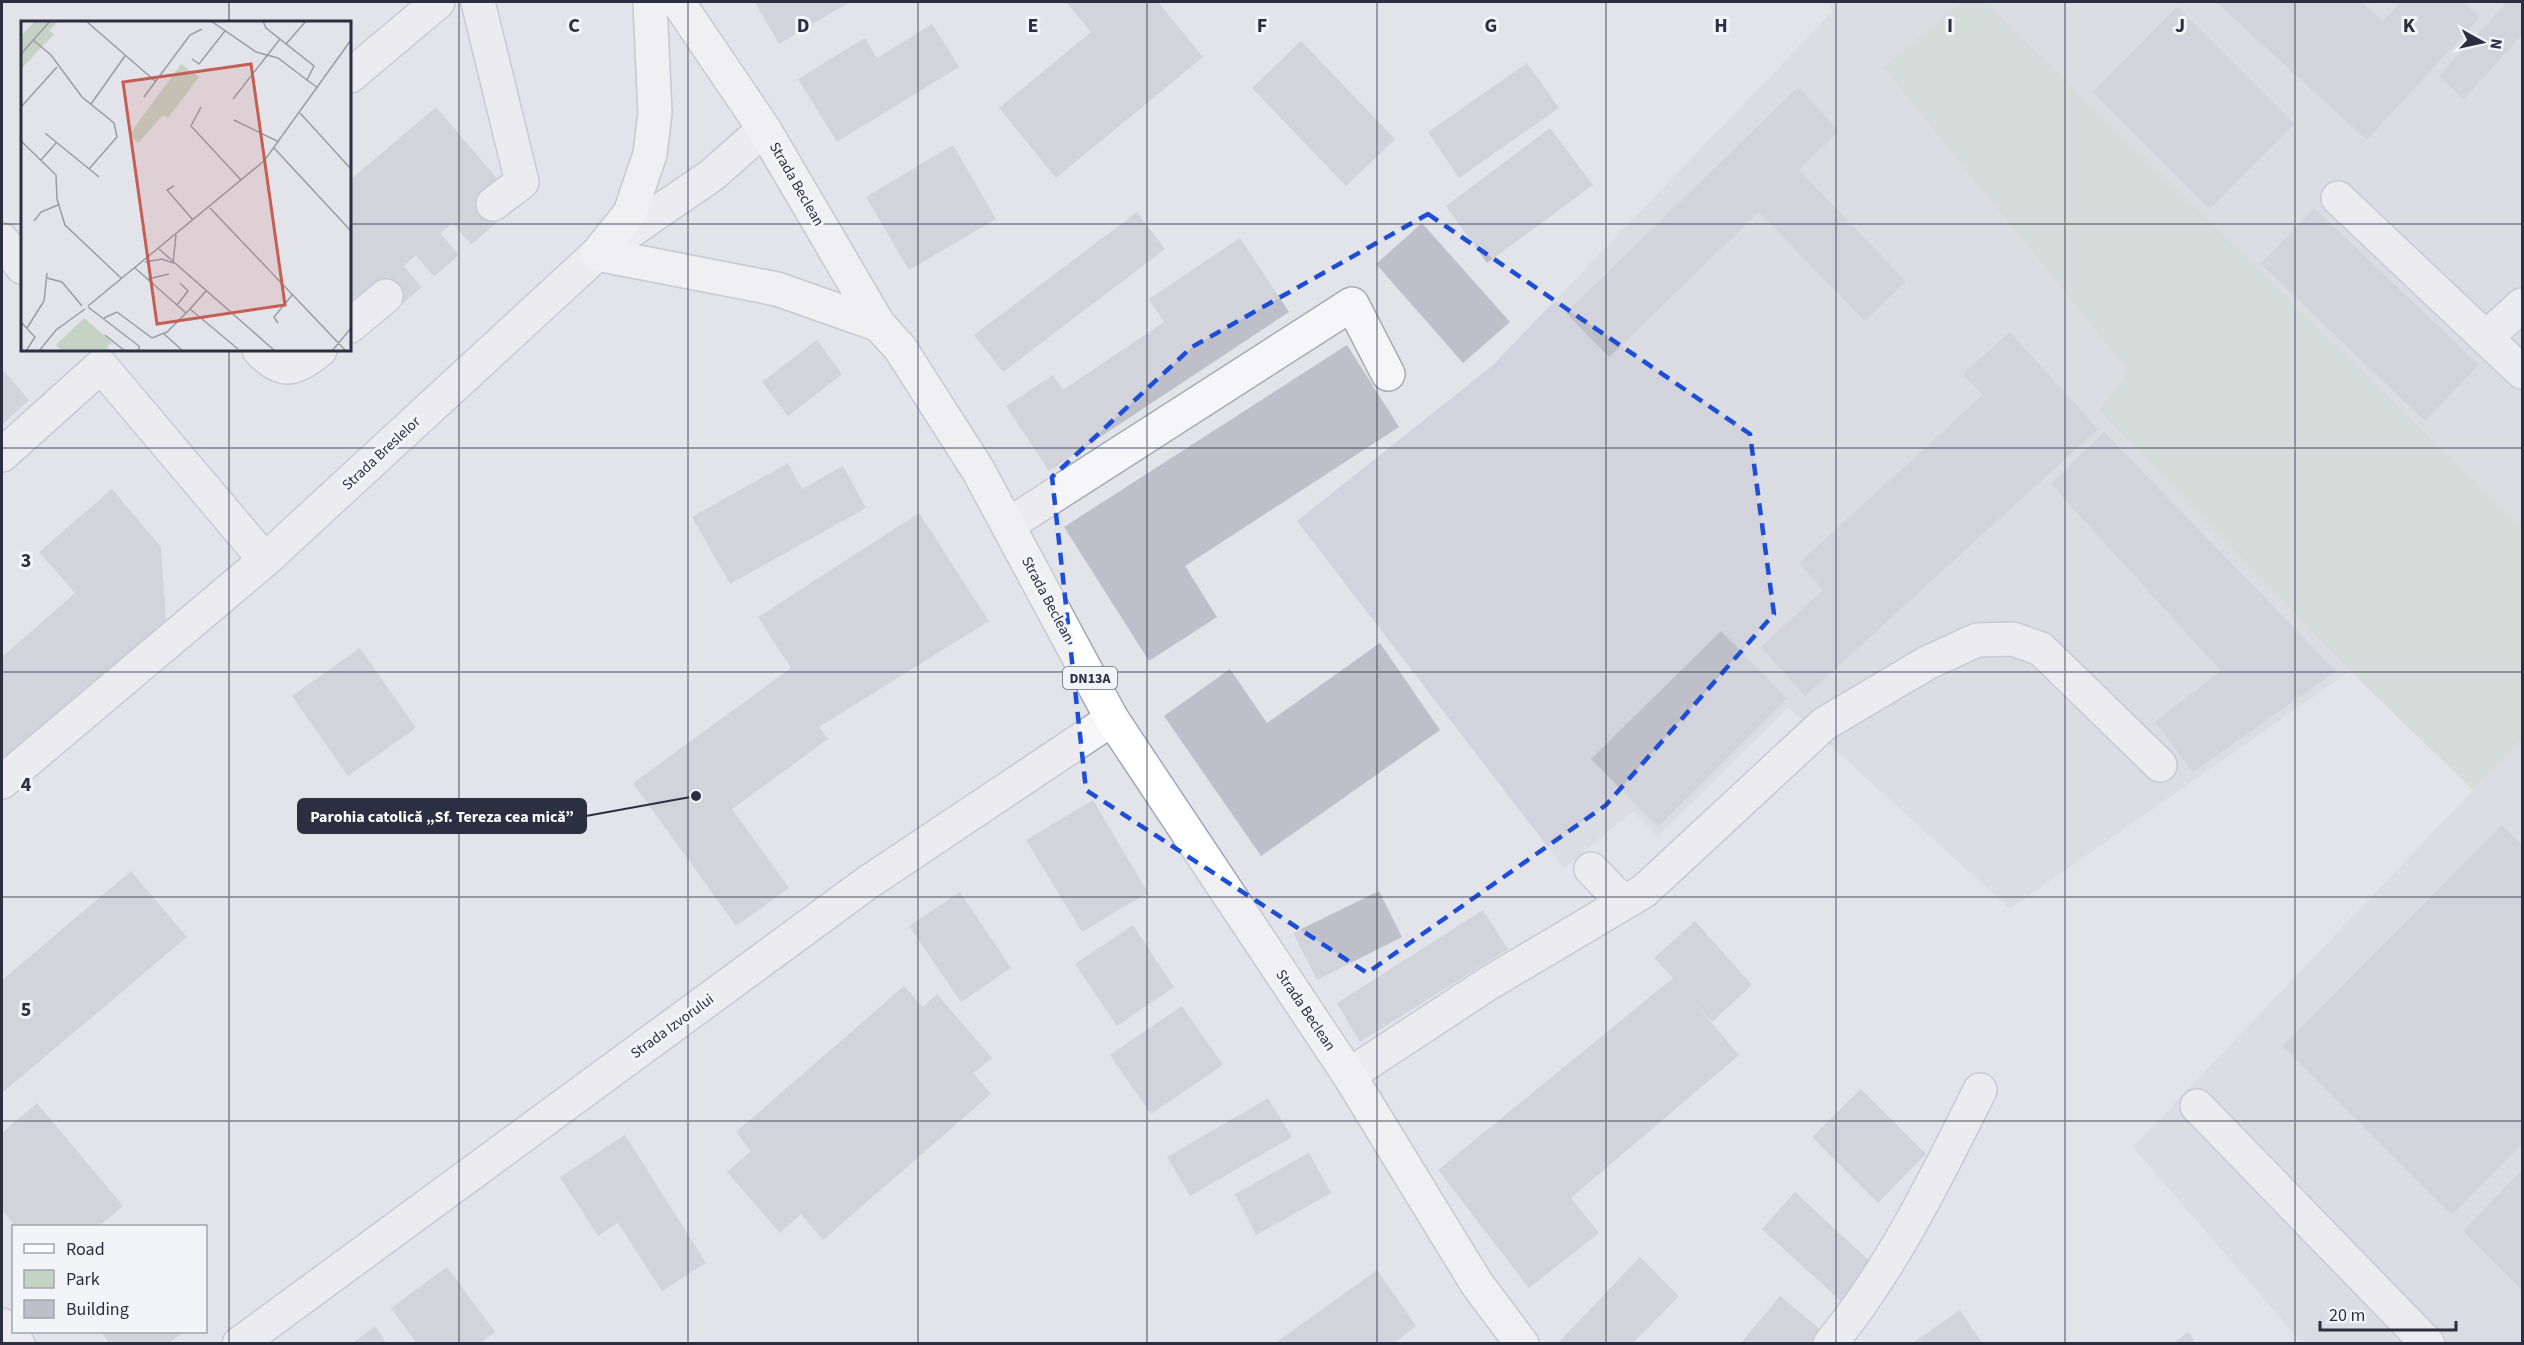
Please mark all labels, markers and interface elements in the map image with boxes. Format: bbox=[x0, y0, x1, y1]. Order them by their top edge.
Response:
text: C bbox=[568, 12, 580, 40]
text: D bbox=[797, 12, 809, 40]
text: E bbox=[1028, 12, 1038, 40]
text: F bbox=[1257, 12, 1267, 40]
text: G bbox=[1485, 12, 1497, 40]
text: H bbox=[1714, 12, 1728, 40]
text: I bbox=[1947, 12, 1953, 40]
text: J bbox=[2175, 12, 2185, 40]
text: K bbox=[2403, 12, 2416, 40]
north arrow bbox=[2452, 12, 2512, 72]
inset map bbox=[21, 21, 351, 351]
text: N bbox=[2484, 37, 2507, 51]
street label: Strada Beclean bbox=[764, 138, 829, 230]
street label: Strada Breslelor bbox=[338, 411, 426, 495]
text: 3 bbox=[21, 547, 31, 575]
street label: Strada Beclean bbox=[1016, 553, 1079, 646]
road number: DN13A bbox=[1063, 667, 1117, 689]
text: 4 bbox=[21, 771, 32, 799]
callout: Parohia catolică „Sf. Tereza cea mică” bbox=[298, 799, 586, 833]
text: Parohia catolică „Sf. Tereza cea mică” bbox=[310, 806, 574, 828]
street label: Strada Beclean bbox=[1271, 965, 1341, 1055]
street label: Strada Izvorului bbox=[626, 989, 718, 1064]
text: 5 bbox=[21, 996, 31, 1024]
legend bbox=[12, 1225, 207, 1333]
text: Road bbox=[66, 1237, 105, 1262]
text: Park bbox=[66, 1267, 100, 1292]
scale bar bbox=[2320, 1294, 2456, 1332]
text: Building bbox=[66, 1297, 129, 1322]
text: 20 m bbox=[2329, 1303, 2365, 1328]

